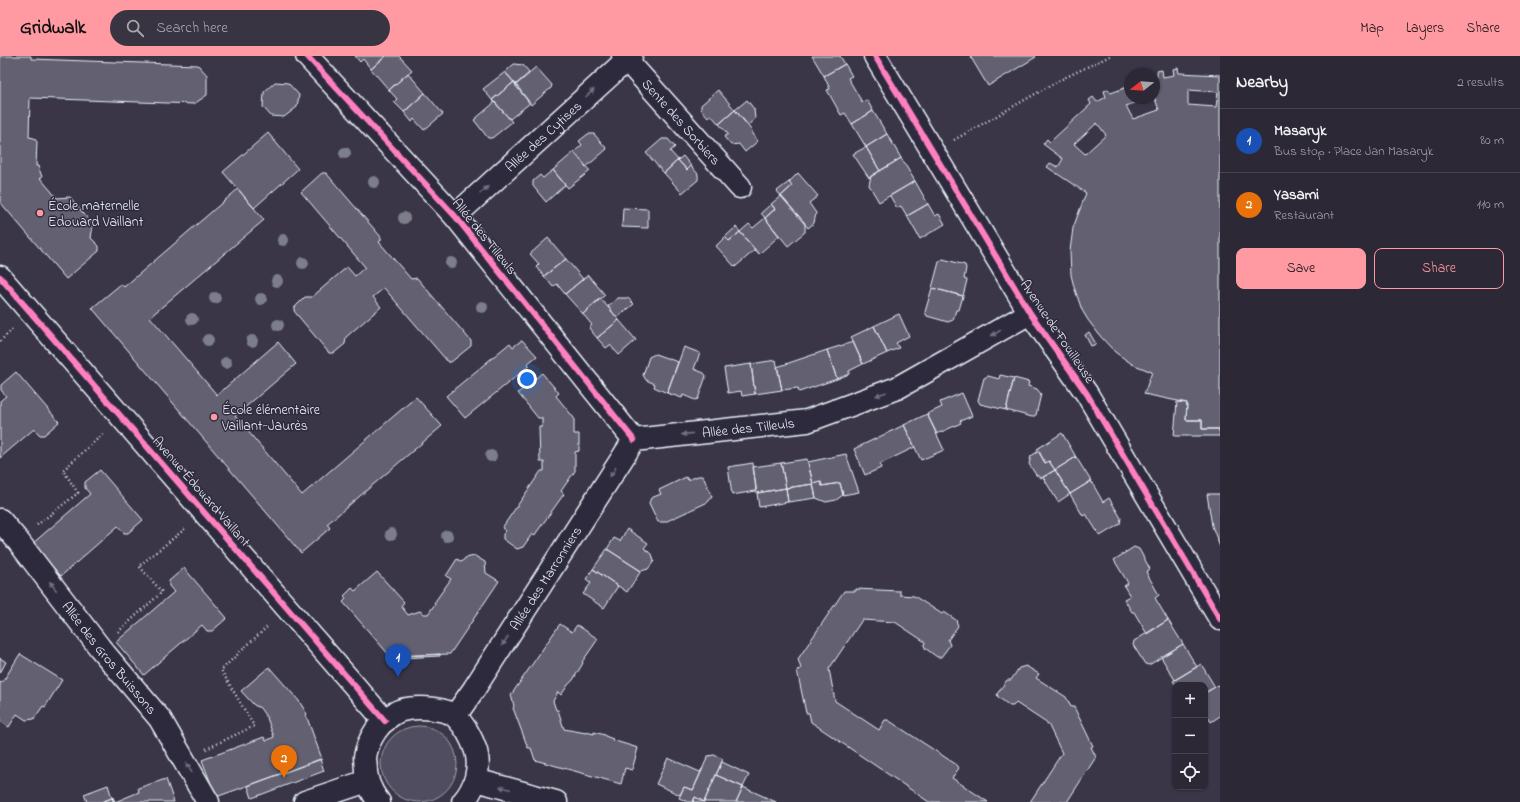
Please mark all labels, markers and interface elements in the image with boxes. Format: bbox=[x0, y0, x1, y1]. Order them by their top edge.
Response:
search box bbox=[110, 10, 390, 46]
text: Gridwalk bbox=[20, 15, 86, 42]
icon: search bbox=[124, 17, 146, 39]
text: Search here bbox=[156, 17, 228, 39]
text: Map bbox=[1360, 18, 1384, 39]
text: Layers bbox=[1406, 18, 1444, 39]
text: Share bbox=[1466, 18, 1500, 39]
north arrow bbox=[1124, 68, 1160, 104]
text: Nearby bbox=[1236, 70, 1288, 95]
text: 2 results bbox=[1457, 73, 1504, 92]
street label: Sente des Sorbiers bbox=[636, 75, 725, 171]
one-way arrow bbox=[585, 89, 595, 98]
street label: Allée des Cytises bbox=[501, 96, 587, 178]
text: Masaryk bbox=[1274, 120, 1327, 142]
text: 1 bbox=[1247, 131, 1251, 150]
text: 80 m bbox=[1480, 131, 1504, 150]
text: Bus stop · Place Jan Masaryk bbox=[1274, 142, 1433, 161]
text: Yasami bbox=[1274, 184, 1319, 206]
one-way arrow bbox=[479, 185, 489, 195]
street label: Allée des Tilleuls bbox=[446, 194, 521, 280]
text: 2 bbox=[1246, 195, 1252, 214]
text: 110 m bbox=[1477, 195, 1504, 214]
place label: École maternelle Edouard Vaillant bbox=[48, 196, 144, 233]
text: Restaurant bbox=[1274, 206, 1334, 225]
marker: École maternelle Edouard Vaillant bbox=[35, 208, 45, 218]
button: Save bbox=[1236, 248, 1366, 289]
button: Share bbox=[1374, 248, 1504, 289]
street label: Avenue de Fouilleuse bbox=[1014, 276, 1100, 388]
one-way arrow bbox=[990, 329, 1002, 336]
your location bbox=[517, 369, 537, 389]
one-way arrow bbox=[875, 392, 887, 398]
place label: École élémentaire Vaillant-Jaurès bbox=[221, 400, 321, 437]
marker: École élémentaire Vaillant-Jaurès bbox=[209, 412, 219, 422]
street label: Allée des Tilleuls bbox=[701, 413, 796, 444]
one-way arrow bbox=[681, 431, 693, 437]
street label: Avenue Édouard Vaillant bbox=[147, 432, 255, 552]
one-way arrow bbox=[609, 467, 617, 478]
street label: Allée des Marronniers bbox=[505, 522, 588, 635]
one-way arrow bbox=[48, 581, 57, 592]
street label: Allée des Gros Buissons bbox=[56, 597, 161, 720]
one-way arrow bbox=[501, 636, 509, 646]
pin: 1 bbox=[385, 644, 411, 677]
map controls bbox=[1172, 682, 1208, 790]
button: + bbox=[1172, 682, 1208, 718]
button: − bbox=[1172, 718, 1208, 754]
pin: 2 bbox=[271, 745, 297, 778]
button: locate bbox=[1172, 754, 1208, 790]
one-way arrow bbox=[185, 762, 192, 774]
one-way arrow bbox=[499, 784, 511, 790]

